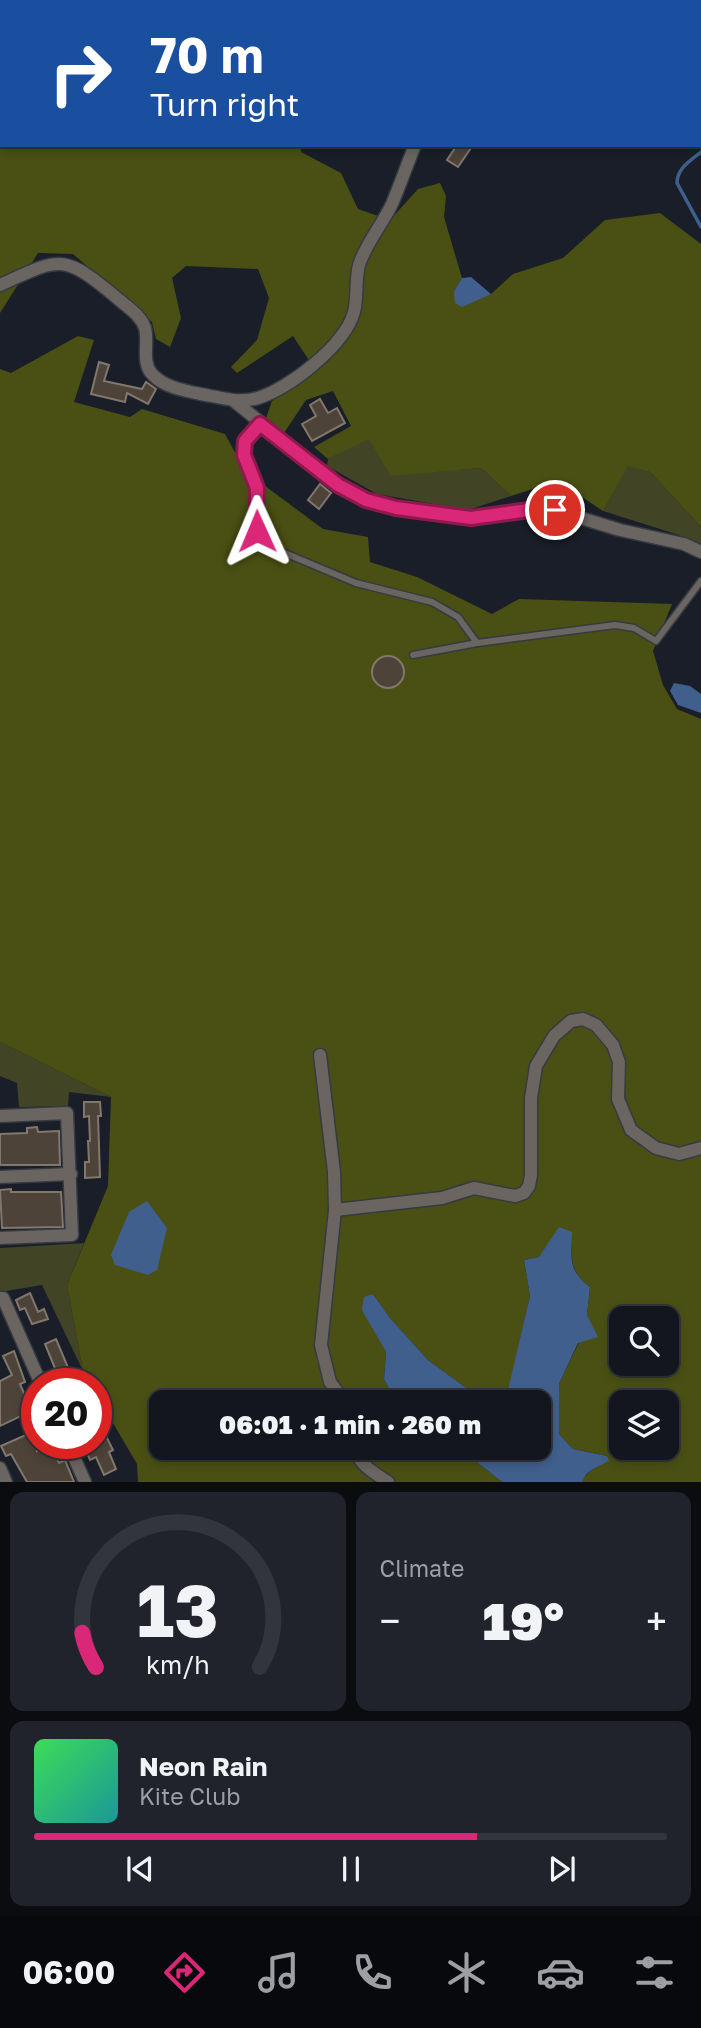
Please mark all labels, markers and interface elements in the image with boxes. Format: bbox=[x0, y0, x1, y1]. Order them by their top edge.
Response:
text: 70 m bbox=[150, 25, 264, 84]
icon: right bbox=[35, 28, 126, 119]
text: Turn right bbox=[150, 85, 299, 123]
pin bbox=[525, 480, 585, 540]
icon: arrive bbox=[536, 491, 574, 529]
position arrow bbox=[220, 494, 294, 568]
map controls bbox=[609, 1306, 679, 1460]
button: search bbox=[609, 1306, 679, 1376]
speed limit sign: 20 bbox=[21, 1368, 112, 1459]
button: layers bbox=[609, 1390, 679, 1460]
text: 06:01 · 1 min · 260 m bbox=[219, 1409, 481, 1440]
text: Climate bbox=[380, 1554, 464, 1582]
text: 13 bbox=[137, 1567, 219, 1654]
text: 19° bbox=[482, 1589, 564, 1651]
text: − bbox=[380, 1598, 400, 1643]
text: + bbox=[646, 1598, 667, 1643]
text: km/h bbox=[146, 1649, 210, 1680]
text: Neon Rain bbox=[139, 1751, 268, 1782]
text: Kite Club bbox=[139, 1782, 240, 1810]
icon: previous bbox=[121, 1850, 159, 1888]
icon: pause bbox=[332, 1850, 370, 1888]
icon: next bbox=[543, 1850, 581, 1888]
icon: directions bbox=[160, 1948, 209, 1997]
icon: music bbox=[254, 1948, 303, 1997]
icon: phone bbox=[348, 1948, 397, 1997]
icon: climate bbox=[442, 1948, 491, 1997]
icon: car bbox=[536, 1948, 585, 1997]
icon: filters bbox=[630, 1948, 679, 1997]
text: 06:00 bbox=[22, 1953, 115, 1991]

